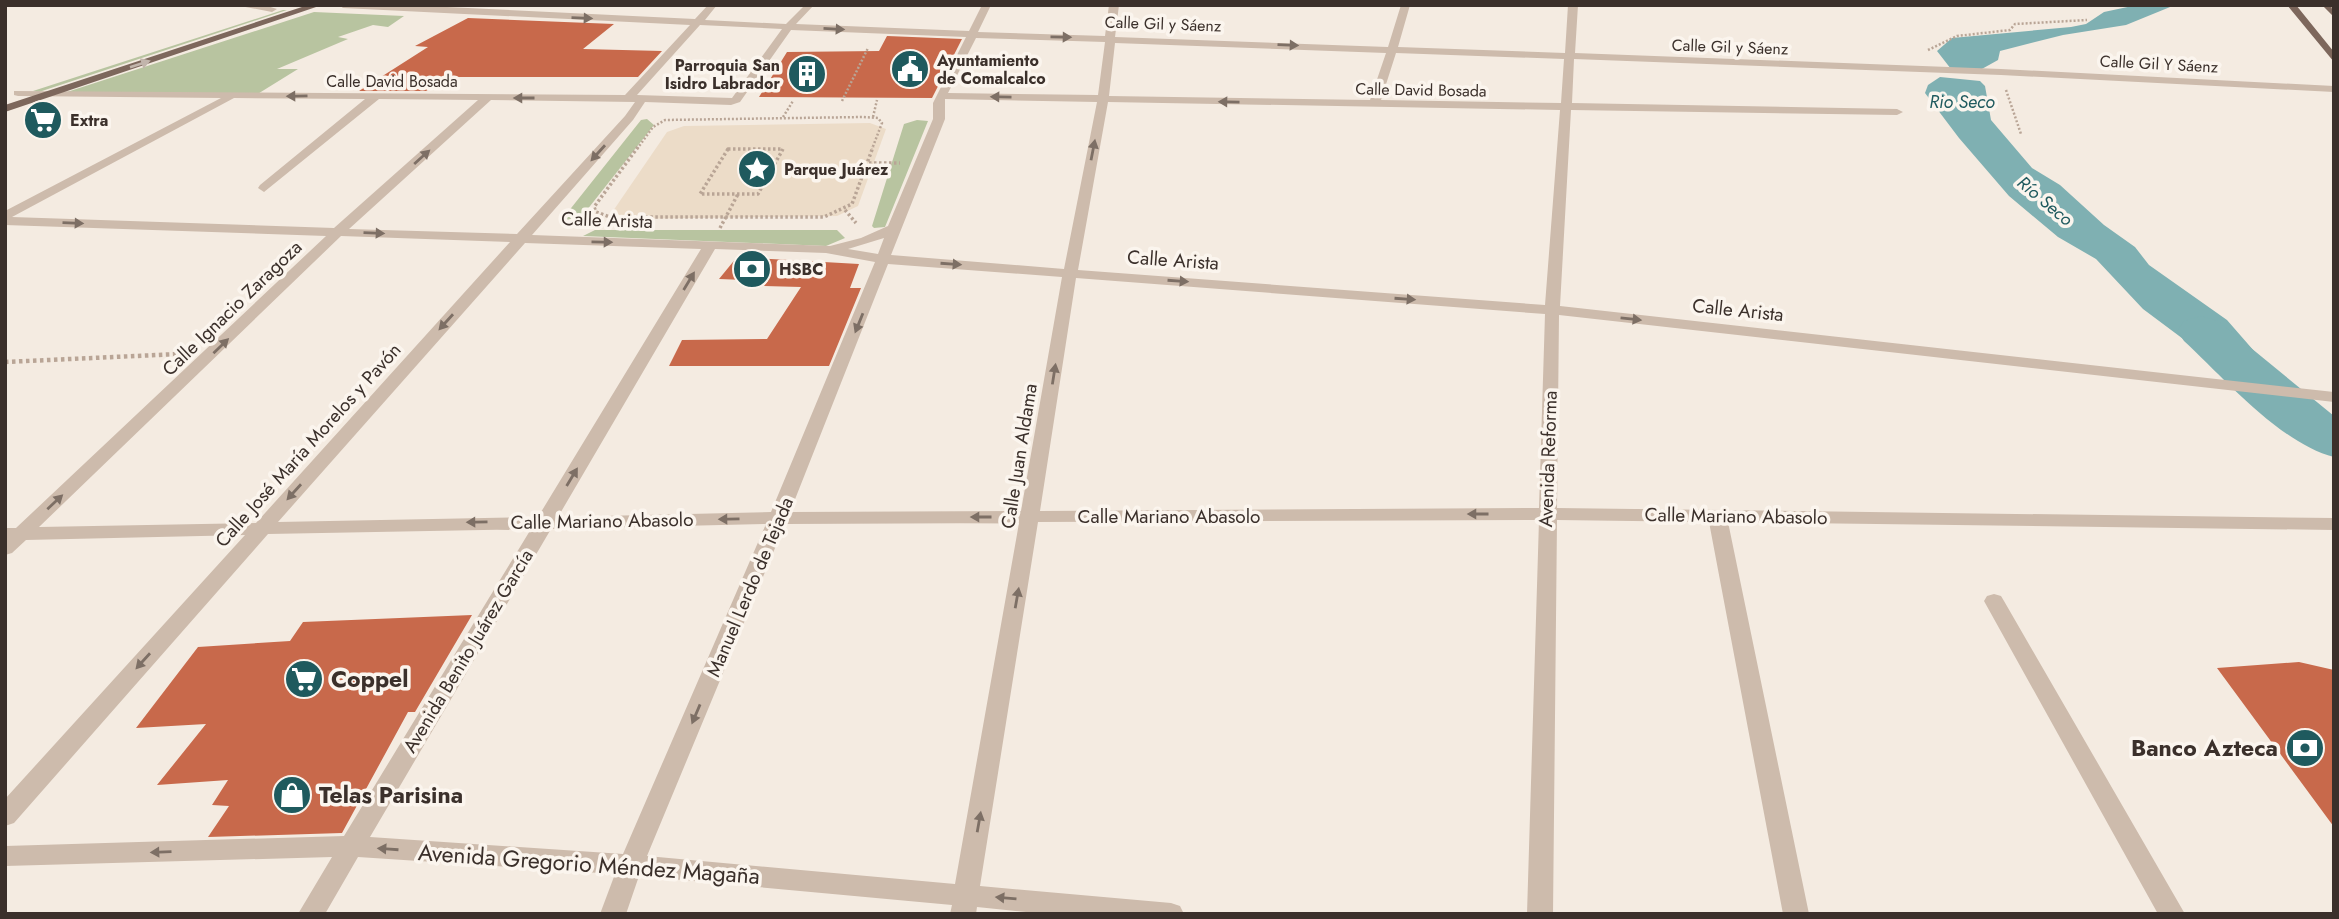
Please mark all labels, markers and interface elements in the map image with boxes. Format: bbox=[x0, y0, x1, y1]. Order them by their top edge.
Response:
street label: Calle Gil y Sáenz bbox=[1104, 10, 1222, 38]
one-way arrow bbox=[571, 13, 593, 24]
one-way arrow bbox=[823, 24, 845, 35]
one-way arrow bbox=[1050, 31, 1072, 42]
street label: Calle Gil y Sáenz bbox=[1671, 33, 1789, 61]
one-way arrow bbox=[1278, 39, 1300, 50]
public building icon: Ayuntamiento de Comalcalco bbox=[889, 48, 931, 90]
place label: Ayuntamiento de Comalcalco bbox=[936, 49, 1046, 90]
street label: Calle Gil Y Sáenz bbox=[2099, 49, 2219, 79]
building icon: Parroquia San Isidro Labrador bbox=[786, 53, 828, 95]
place label: Parroquia San Isidro Labrador bbox=[665, 54, 780, 95]
one-way arrow bbox=[129, 58, 150, 69]
street label: Calle David Bosada bbox=[326, 70, 458, 93]
street label: Calle David Bosada bbox=[1355, 77, 1487, 103]
water label: Rio Seco bbox=[1929, 89, 1995, 115]
one-way arrow bbox=[286, 90, 308, 102]
one-way arrow bbox=[990, 91, 1012, 103]
one-way arrow bbox=[513, 92, 535, 104]
one-way arrow bbox=[1217, 96, 1239, 107]
supermarket icon: Extra bbox=[22, 99, 64, 141]
place label: Extra bbox=[70, 109, 108, 132]
one-way arrow bbox=[1088, 138, 1099, 160]
one-way arrow bbox=[591, 144, 607, 161]
place icon: Parque Juárez bbox=[736, 148, 778, 190]
one-way arrow bbox=[413, 149, 430, 165]
place label: Parque Juárez bbox=[784, 158, 889, 181]
water label: Río Seco bbox=[2011, 170, 2079, 232]
street label: Calle Arista bbox=[561, 205, 653, 235]
one-way arrow bbox=[63, 217, 85, 228]
one-way arrow bbox=[364, 227, 386, 238]
street label: Calle Ignacio Zaragoza bbox=[156, 234, 308, 382]
one-way arrow bbox=[591, 236, 613, 248]
street label: Calle Arista bbox=[1126, 243, 1220, 277]
bank icon: HSBC bbox=[731, 248, 773, 290]
place label: HSBC bbox=[779, 258, 823, 281]
one-way arrow bbox=[940, 259, 962, 270]
one-way arrow bbox=[682, 272, 695, 291]
one-way arrow bbox=[1167, 276, 1189, 287]
street label: Calle Arista bbox=[1691, 292, 1785, 328]
one-way arrow bbox=[1394, 294, 1416, 305]
one-way arrow bbox=[438, 313, 454, 331]
one-way arrow bbox=[853, 313, 865, 333]
one-way arrow bbox=[1621, 314, 1643, 325]
street label: Calle José María Morelos y Pavón bbox=[209, 337, 407, 553]
one-way arrow bbox=[213, 338, 229, 354]
one-way arrow bbox=[1049, 362, 1060, 384]
street label: Calle Juan Aldama bbox=[994, 382, 1044, 530]
street label: Avenida Reforma bbox=[1532, 390, 1564, 528]
one-way arrow bbox=[566, 467, 579, 486]
one-way arrow bbox=[287, 483, 303, 500]
street label: Manuel Lerdo de Tejada bbox=[700, 493, 800, 681]
one-way arrow bbox=[46, 494, 64, 510]
street label: Calle Mariano Abasolo bbox=[1644, 501, 1828, 531]
street label: Calle Mariano Abasolo bbox=[1078, 503, 1260, 530]
street label: Calle Mariano Abasolo bbox=[510, 506, 694, 536]
one-way arrow bbox=[1467, 508, 1489, 520]
one-way arrow bbox=[970, 511, 992, 523]
one-way arrow bbox=[718, 513, 740, 525]
one-way arrow bbox=[466, 517, 488, 528]
street label: Avenida Benito Juárez García bbox=[396, 544, 540, 758]
one-way arrow bbox=[1012, 587, 1023, 609]
one-way arrow bbox=[136, 653, 151, 670]
supermarket icon: Coppel bbox=[283, 658, 325, 700]
place label: Coppel bbox=[331, 662, 408, 696]
one-way arrow bbox=[690, 703, 701, 724]
bank icon: Banco Azteca bbox=[2284, 727, 2326, 769]
place label: Banco Azteca bbox=[2131, 731, 2278, 765]
shop icon: Telas Parisina bbox=[271, 774, 313, 816]
place label: Telas Parisina bbox=[319, 778, 463, 812]
one-way arrow bbox=[974, 811, 985, 833]
street label: Avenida Gregorio Méndez Magaña bbox=[417, 835, 761, 893]
one-way arrow bbox=[377, 843, 399, 854]
one-way arrow bbox=[150, 846, 172, 857]
one-way arrow bbox=[995, 893, 1017, 904]

